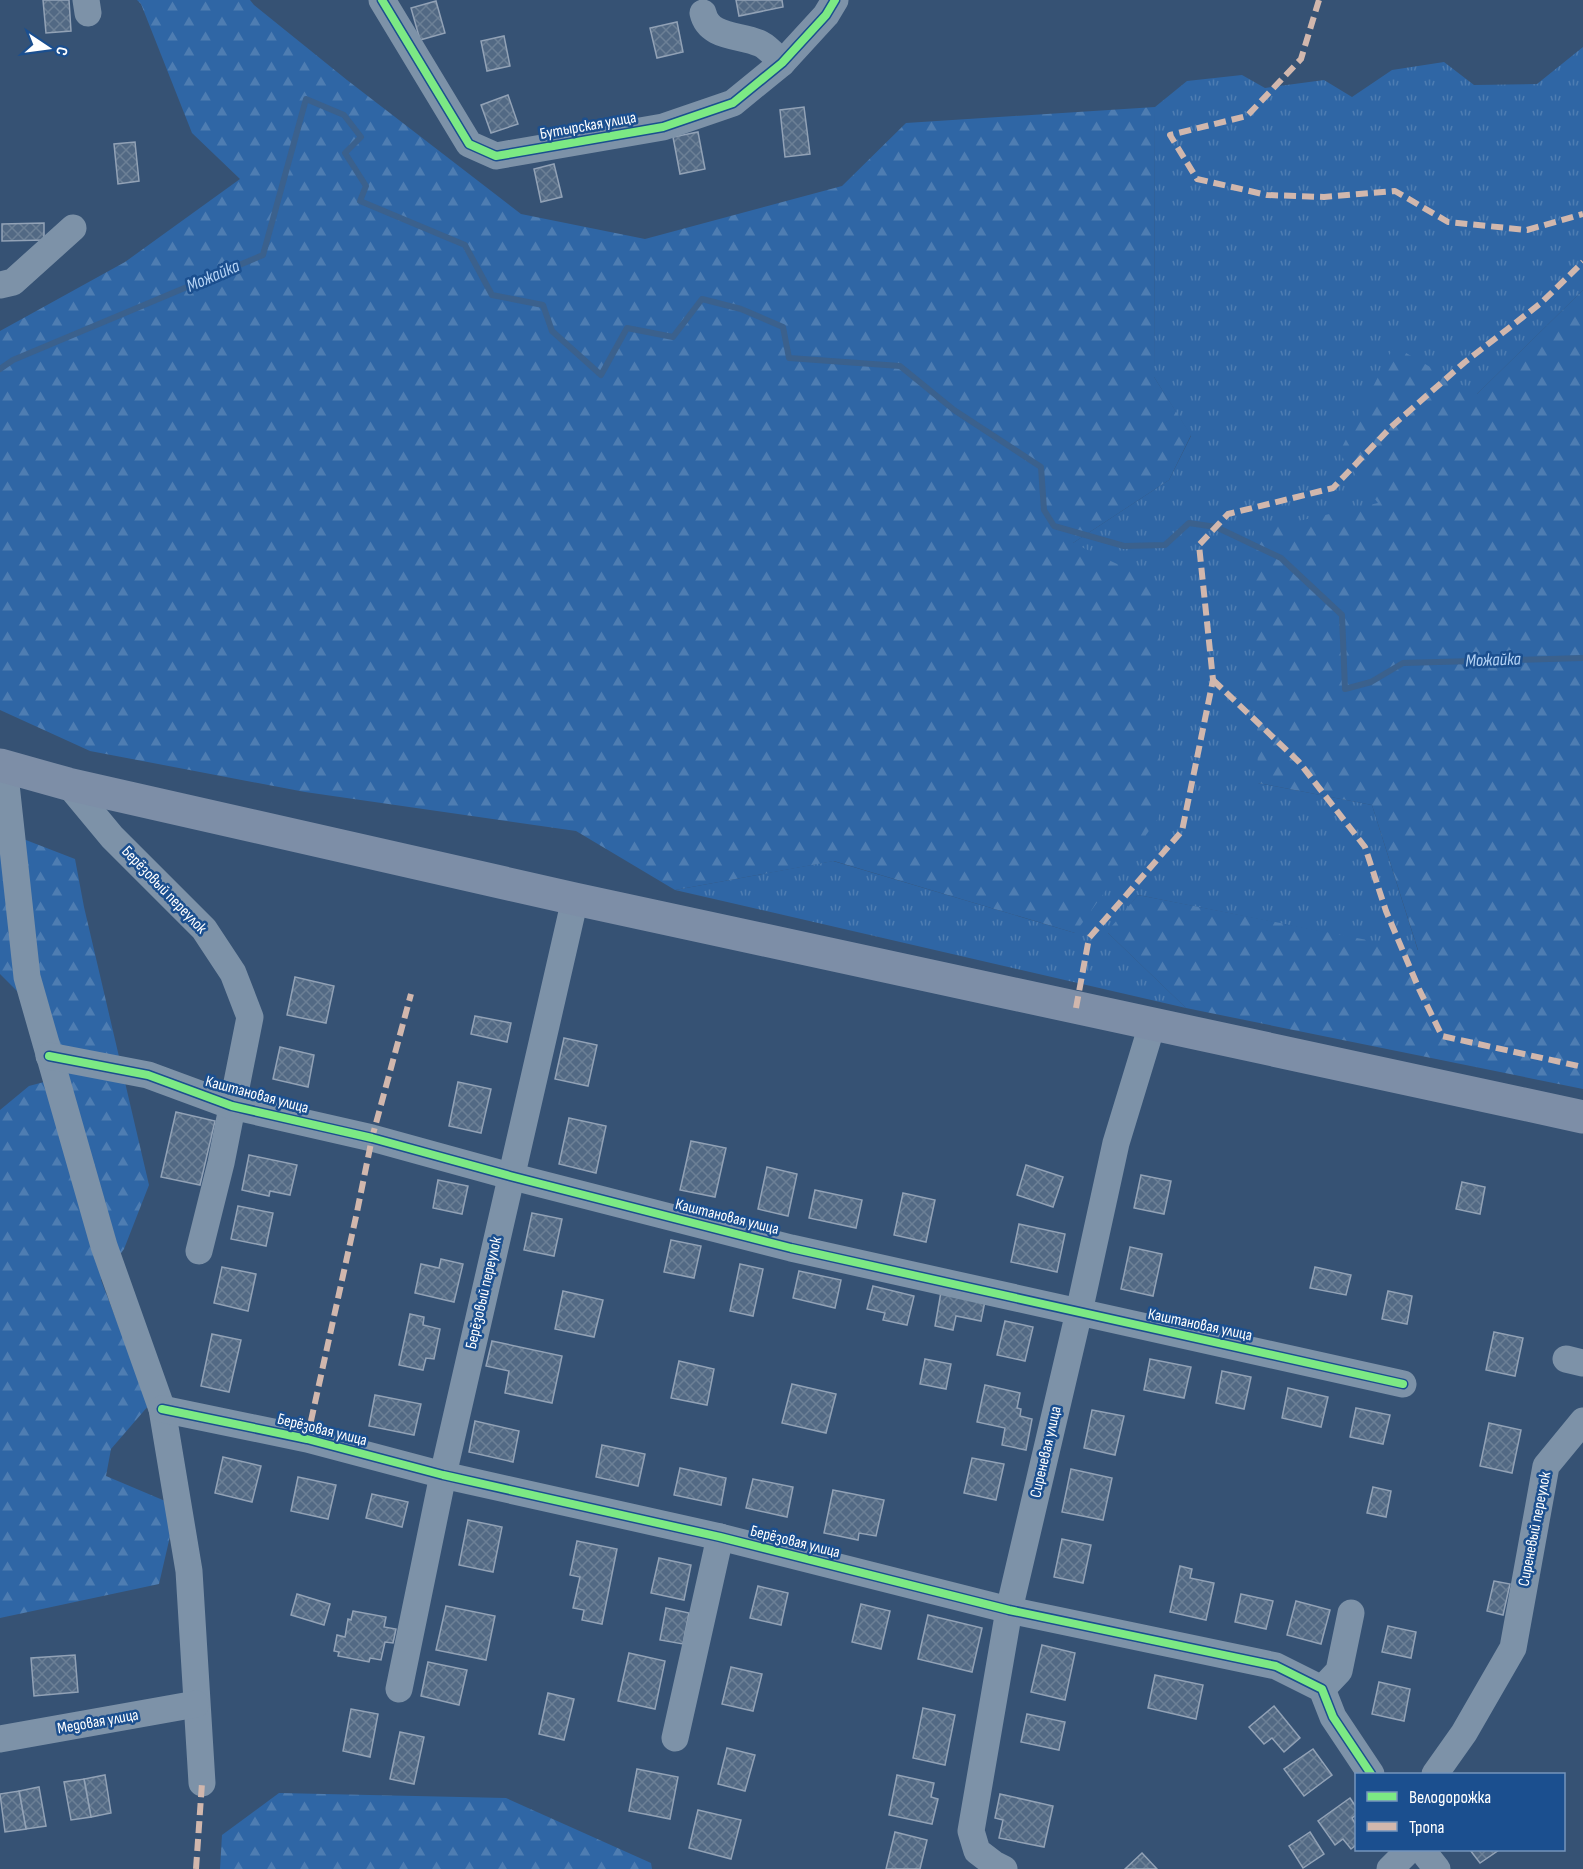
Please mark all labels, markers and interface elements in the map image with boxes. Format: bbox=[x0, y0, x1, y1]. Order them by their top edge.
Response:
north arrow bbox=[18, 18, 78, 78]
text: С bbox=[51, 45, 71, 57]
street label: Бутырская улица bbox=[538, 108, 638, 144]
water label: Можайка bbox=[183, 255, 243, 297]
water label: Можайка bbox=[1465, 649, 1522, 671]
street label: Берёзовый переулок bbox=[117, 842, 211, 939]
street label: Каштановая улица bbox=[203, 1072, 311, 1118]
street label: Каштановая улица bbox=[673, 1195, 781, 1239]
street label: Берёзовый переулок bbox=[462, 1234, 506, 1351]
street label: Каштановая улица bbox=[1146, 1305, 1254, 1345]
street label: Сиреневая улица bbox=[1026, 1404, 1066, 1500]
street label: Берёзовая улица bbox=[275, 1410, 369, 1450]
street label: Сиреневый переулок bbox=[1515, 1469, 1556, 1588]
street label: Берёзовая улица bbox=[748, 1522, 842, 1562]
street label: Медовая улица bbox=[56, 1706, 140, 1738]
legend bbox=[1355, 1773, 1565, 1851]
text: Велодорожка bbox=[1409, 1787, 1491, 1808]
text: Тропа bbox=[1409, 1817, 1445, 1838]

